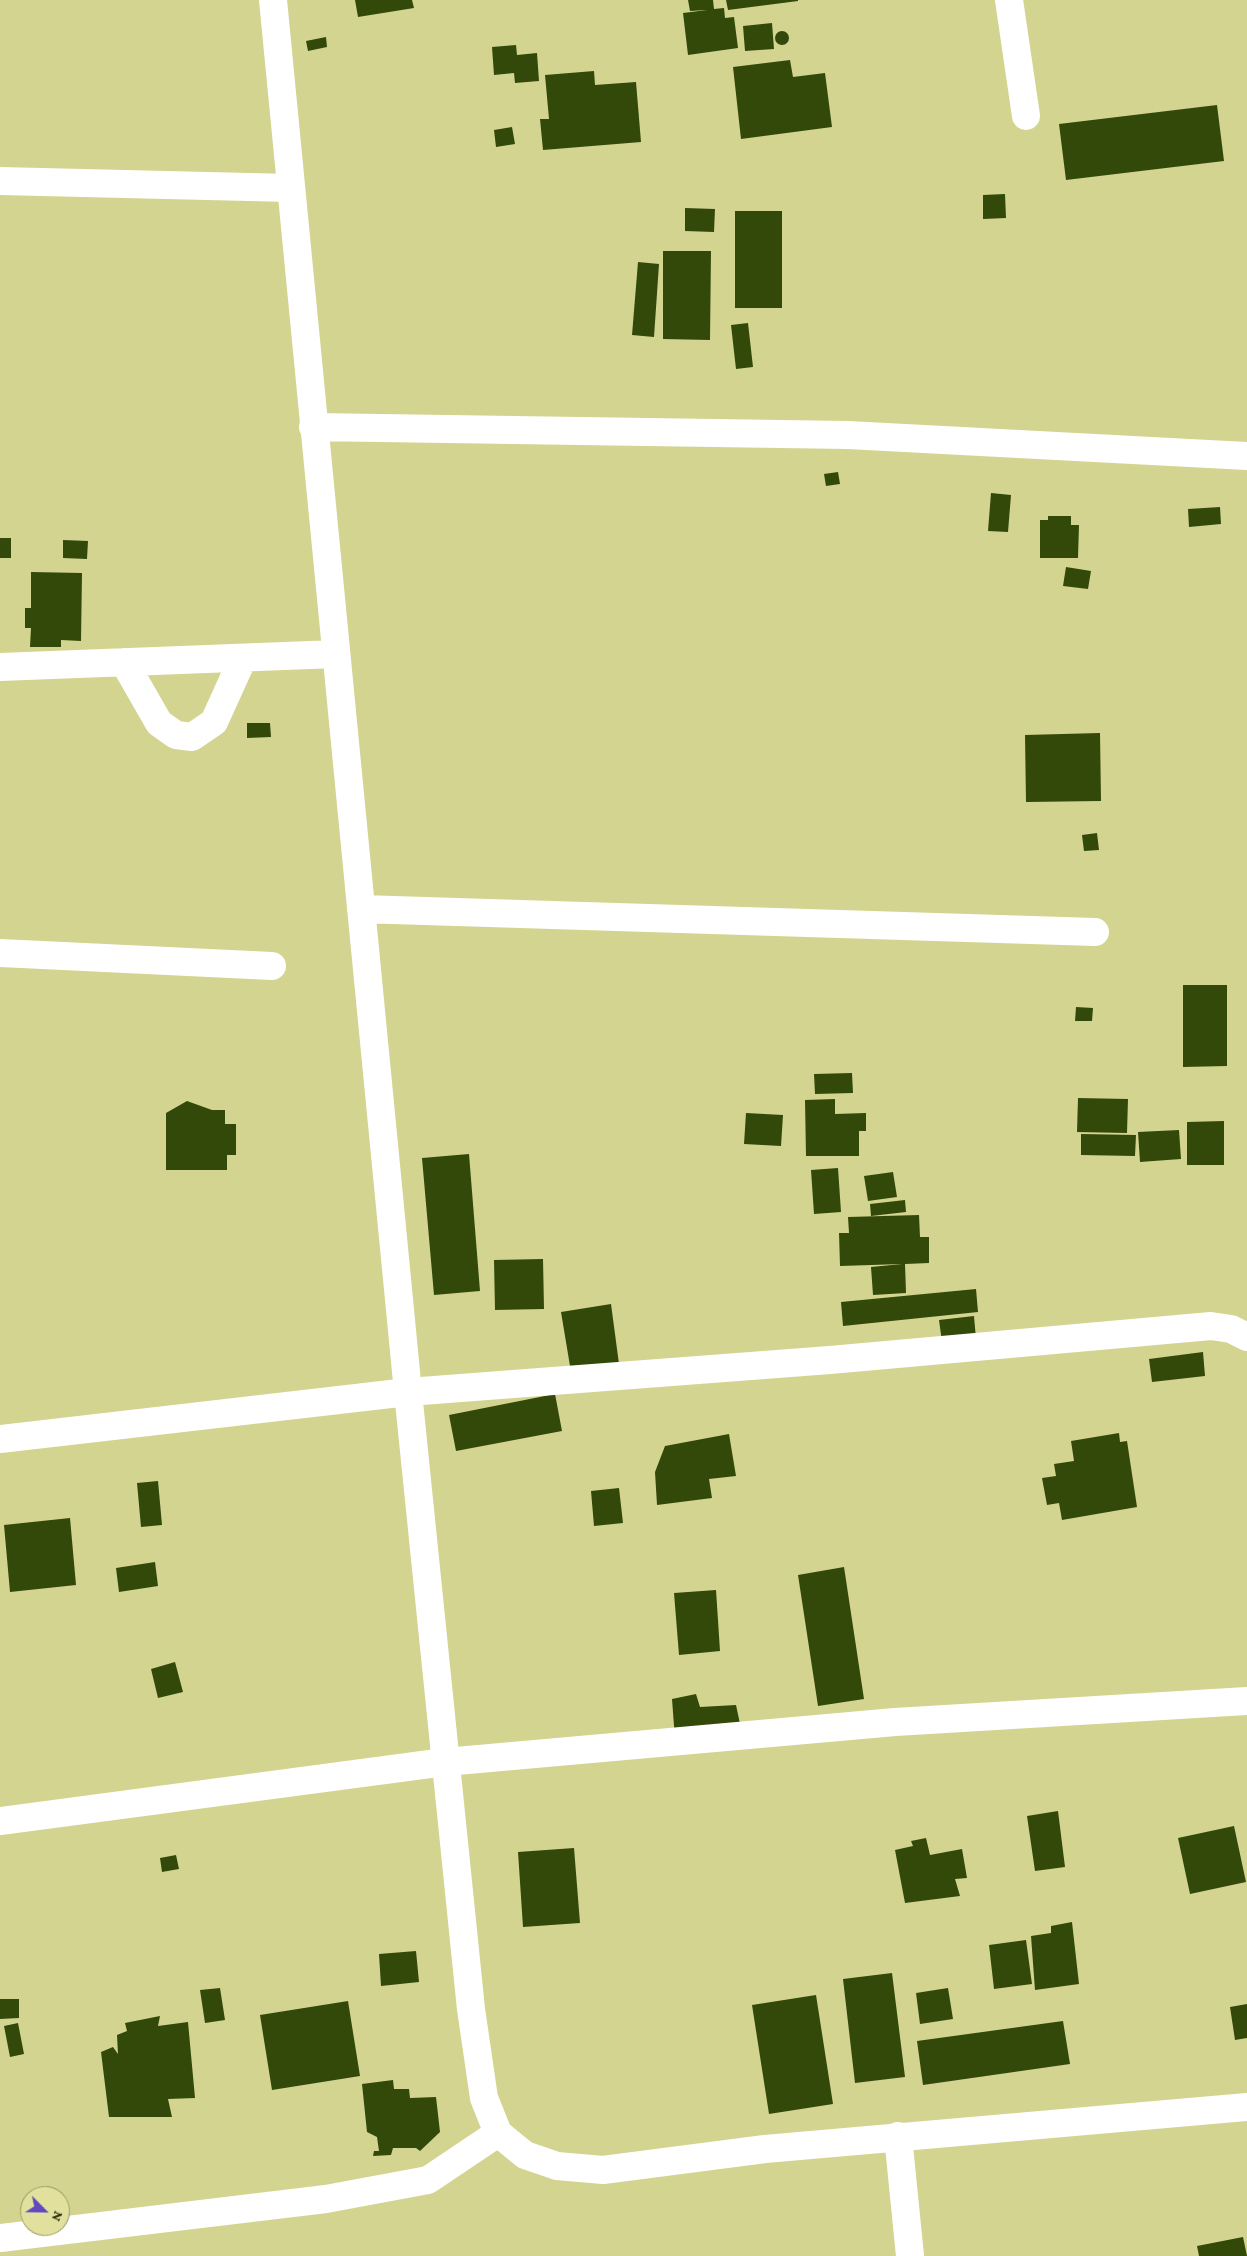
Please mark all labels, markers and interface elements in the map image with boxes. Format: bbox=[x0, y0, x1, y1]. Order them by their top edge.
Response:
north arrow bbox=[20, 2186, 70, 2236]
text: N bbox=[49, 2209, 67, 2224]

